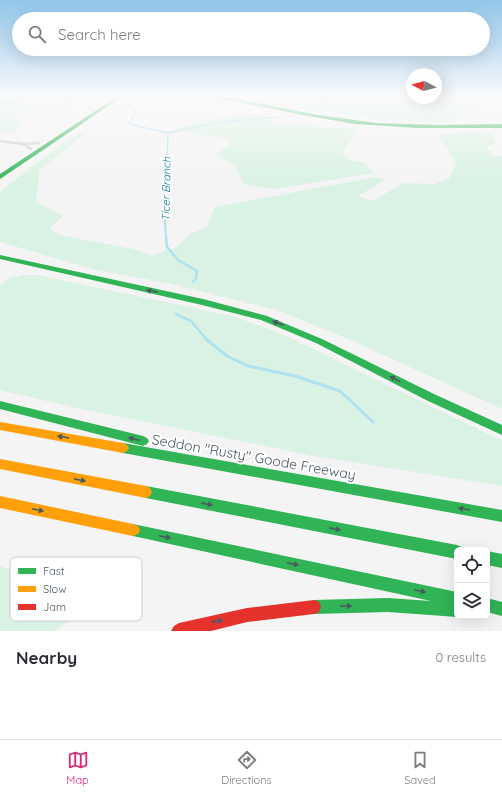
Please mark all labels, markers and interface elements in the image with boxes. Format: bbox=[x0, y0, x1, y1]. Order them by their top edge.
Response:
search box bbox=[12, 12, 490, 56]
icon: search bbox=[26, 23, 48, 45]
text: Search here bbox=[58, 25, 141, 44]
north arrow bbox=[406, 68, 442, 104]
water label: Ticer Branch bbox=[158, 156, 174, 221]
one-way arrow bbox=[146, 288, 158, 294]
one-way arrow bbox=[272, 320, 284, 326]
one-way arrow bbox=[390, 376, 401, 382]
street label: Seddon "Rusty" Goode Freeway bbox=[151, 430, 357, 484]
one-way arrow bbox=[57, 434, 69, 440]
one-way arrow bbox=[128, 436, 140, 442]
one-way arrow bbox=[73, 477, 86, 483]
one-way arrow bbox=[201, 501, 213, 507]
one-way arrow bbox=[458, 506, 470, 512]
one-way arrow bbox=[32, 508, 44, 514]
one-way arrow bbox=[329, 526, 341, 532]
one-way arrow bbox=[159, 535, 172, 541]
map controls bbox=[454, 547, 490, 619]
button: locate bbox=[454, 547, 490, 583]
legend bbox=[10, 557, 142, 621]
one-way arrow bbox=[286, 562, 299, 568]
text: Fast bbox=[43, 564, 65, 578]
text: Slow bbox=[43, 582, 67, 596]
button: layers bbox=[454, 583, 490, 619]
one-way arrow bbox=[414, 589, 426, 595]
text: Jam bbox=[43, 600, 66, 614]
one-way arrow bbox=[340, 602, 352, 609]
one-way arrow bbox=[211, 618, 223, 624]
text: Nearby bbox=[16, 647, 77, 668]
text: 0 results bbox=[435, 649, 486, 665]
tab: Map bbox=[66, 749, 89, 787]
tab: Directions bbox=[221, 749, 272, 787]
tab: Saved bbox=[404, 749, 436, 787]

